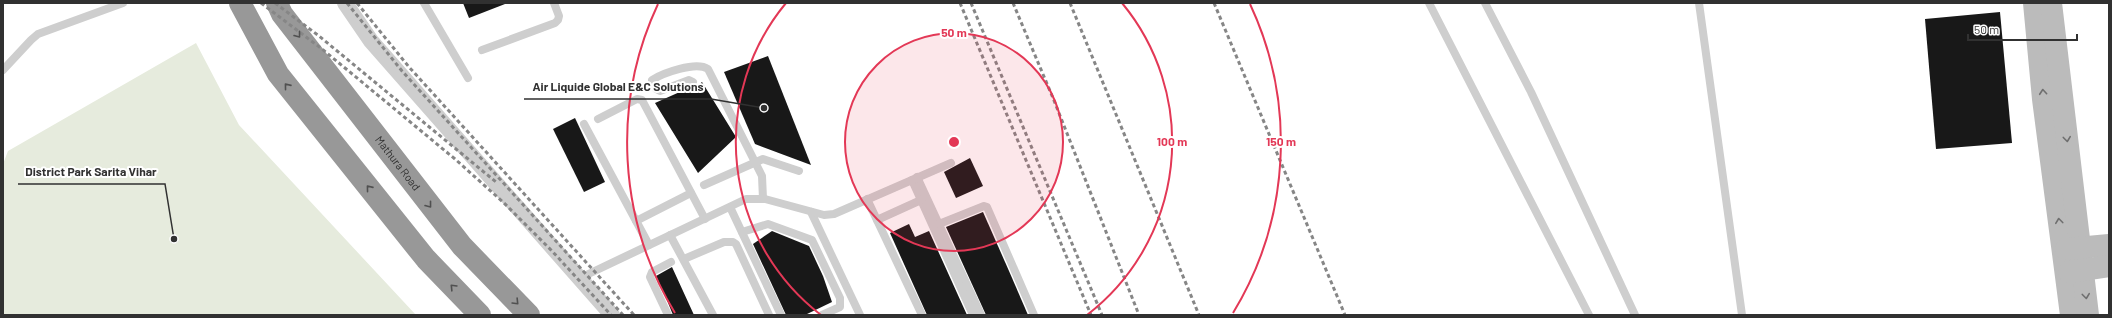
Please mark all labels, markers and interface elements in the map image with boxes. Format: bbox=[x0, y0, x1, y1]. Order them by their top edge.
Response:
scale bar bbox=[1968, 16, 2077, 42]
text: 50 m bbox=[1974, 22, 1999, 36]
text: 50 m bbox=[941, 25, 967, 39]
one-way arrow bbox=[294, 31, 301, 38]
callout: Air Liquide Global E&C Solutions bbox=[524, 75, 711, 99]
text: Air Liquide Global E&C Solutions bbox=[533, 79, 703, 93]
one-way arrow bbox=[285, 84, 292, 91]
one-way arrow bbox=[2038, 89, 2047, 95]
street label: Mathura Road bbox=[373, 133, 423, 193]
text: 100 m bbox=[1157, 134, 1187, 148]
text: 150 m bbox=[1266, 134, 1296, 148]
centre of rings bbox=[947, 135, 961, 149]
one-way arrow bbox=[2062, 136, 2071, 142]
callout: District Park Sarita Vihar bbox=[18, 160, 165, 184]
text: District Park Sarita Vihar bbox=[25, 164, 157, 178]
one-way arrow bbox=[366, 185, 373, 192]
one-way arrow bbox=[425, 200, 432, 207]
one-way arrow bbox=[2055, 218, 2064, 224]
one-way arrow bbox=[450, 284, 457, 292]
one-way arrow bbox=[2081, 293, 2090, 299]
one-way arrow bbox=[511, 297, 518, 305]

